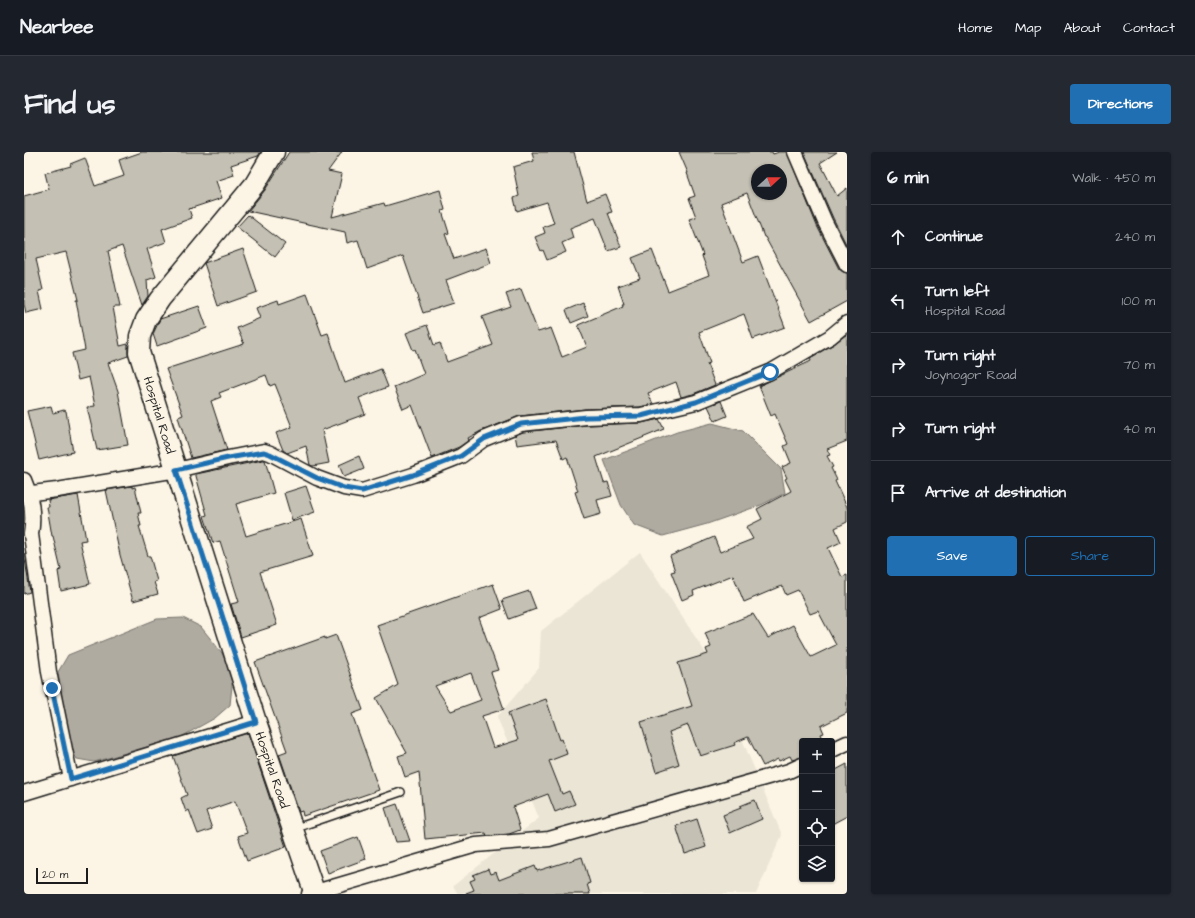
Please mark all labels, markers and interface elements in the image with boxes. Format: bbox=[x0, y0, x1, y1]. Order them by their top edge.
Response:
text: Nearbee bbox=[20, 14, 94, 41]
text: Home bbox=[958, 18, 993, 38]
text: Map bbox=[1015, 18, 1041, 38]
text: About bbox=[1063, 18, 1101, 38]
text: Contact bbox=[1123, 18, 1175, 38]
button: Directions bbox=[1070, 84, 1171, 124]
text: Find us bbox=[24, 85, 115, 124]
north arrow bbox=[751, 164, 787, 200]
text: 6 min bbox=[887, 166, 929, 190]
text: Walk · 450 m bbox=[1072, 169, 1155, 187]
icon: ahead bbox=[887, 226, 909, 248]
text: Continue bbox=[925, 226, 983, 247]
text: 240 m bbox=[1115, 228, 1155, 246]
text: Turn left bbox=[925, 281, 989, 302]
icon: left bbox=[887, 290, 909, 312]
text: 100 m bbox=[1122, 292, 1155, 310]
text: Hospital Road bbox=[925, 302, 1005, 320]
text: Turn right bbox=[925, 345, 996, 366]
icon: right bbox=[887, 354, 909, 376]
text: 70 m bbox=[1123, 356, 1155, 374]
route start bbox=[761, 363, 779, 381]
text: Joynogor Road bbox=[925, 366, 1016, 384]
street label: Hospital Road bbox=[139, 374, 179, 456]
icon: right bbox=[887, 418, 909, 440]
text: Turn right bbox=[925, 418, 996, 439]
text: 40 m bbox=[1123, 420, 1155, 438]
icon: arrive bbox=[887, 482, 909, 504]
text: Arrive at destination bbox=[925, 482, 1066, 503]
button: Save bbox=[887, 536, 1017, 576]
button: Share bbox=[1025, 536, 1155, 576]
route end bbox=[43, 679, 61, 697]
street label: Hospital Road bbox=[250, 729, 294, 811]
map controls bbox=[799, 738, 835, 882]
button: + bbox=[799, 738, 835, 774]
button: − bbox=[799, 774, 835, 810]
button: locate bbox=[799, 810, 835, 846]
button: layers bbox=[799, 846, 835, 882]
scale bar bbox=[36, 866, 88, 885]
text: 20 m bbox=[42, 867, 68, 882]

